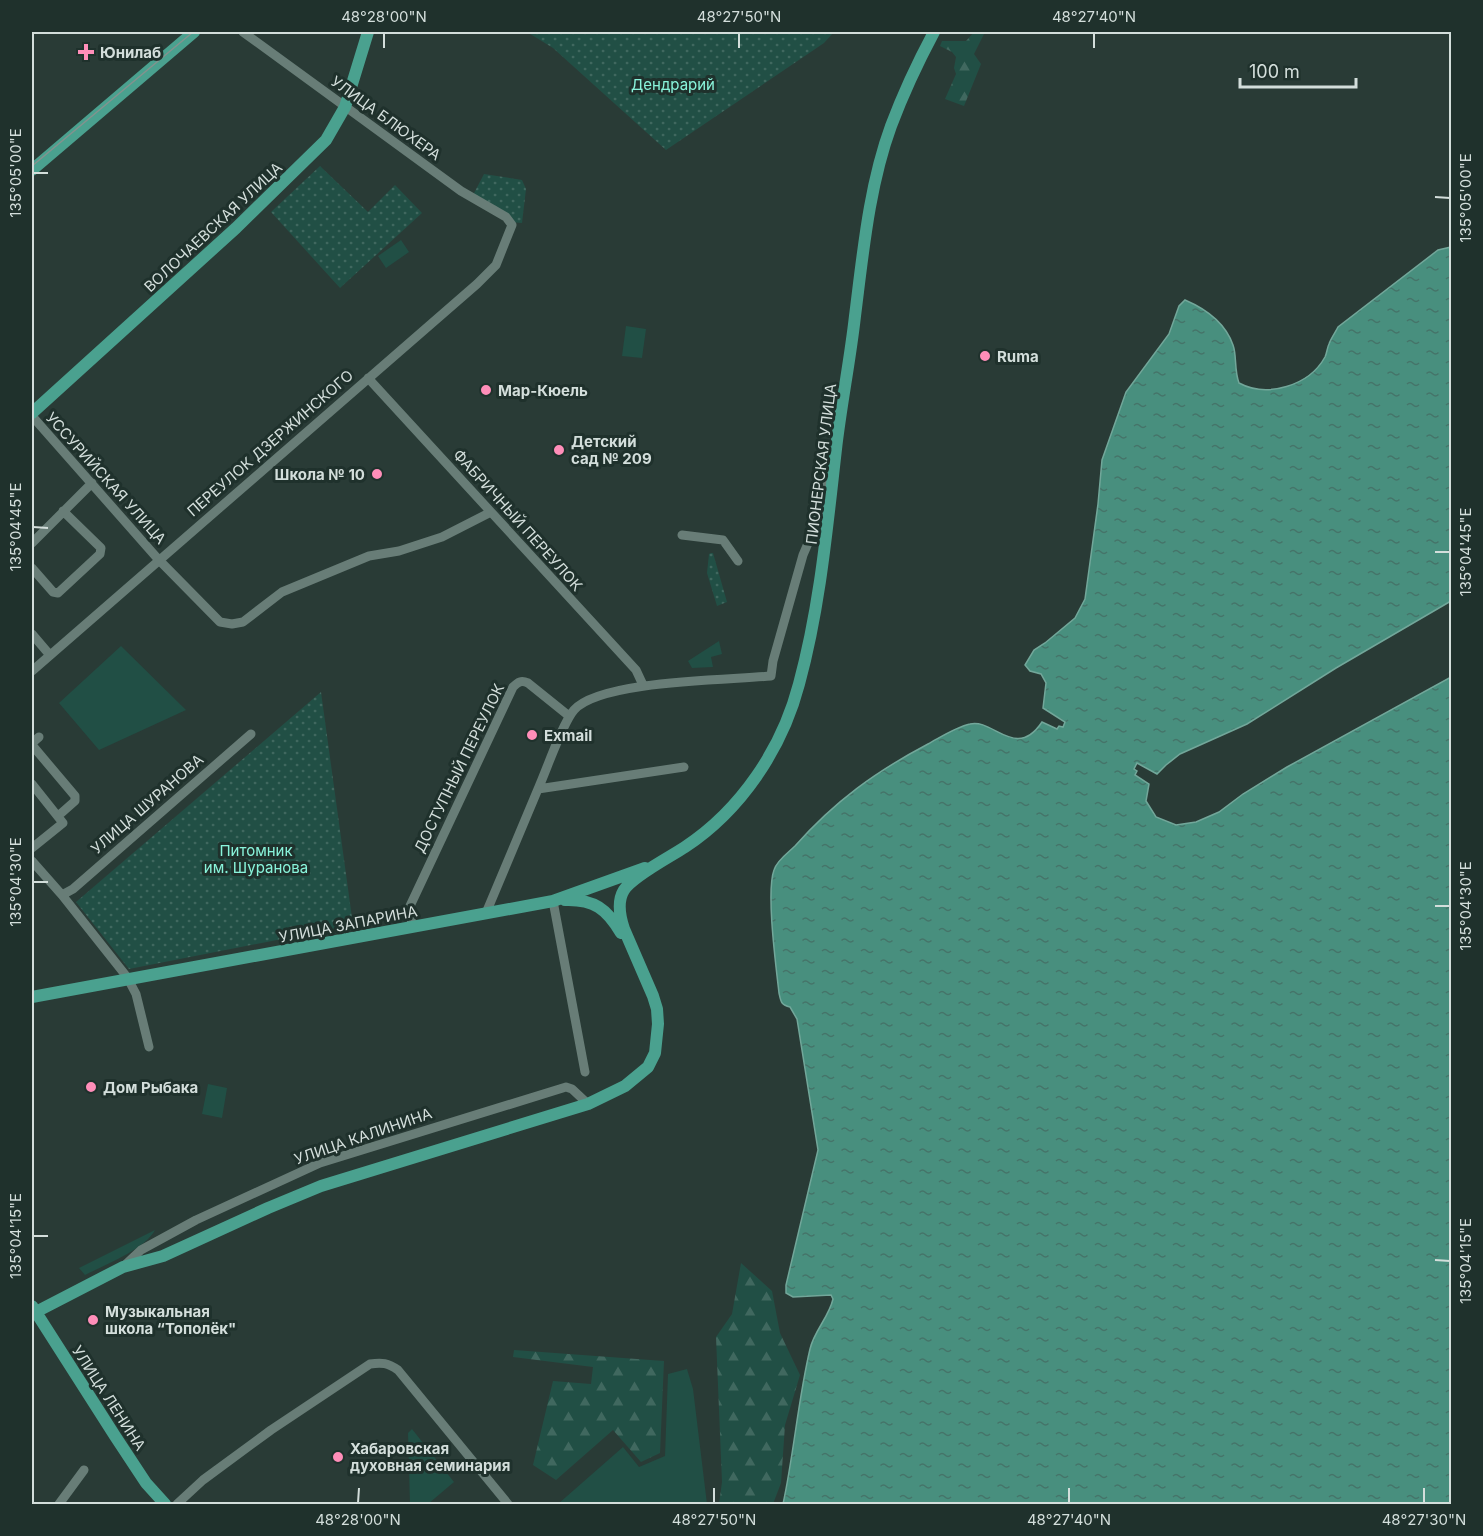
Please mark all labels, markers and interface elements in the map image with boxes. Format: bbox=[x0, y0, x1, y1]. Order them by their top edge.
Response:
text: 48°28'00"N bbox=[341, 7, 427, 26]
text: 48°27'50"N bbox=[697, 7, 781, 26]
text: 48°27'40"N bbox=[1052, 7, 1136, 26]
marker: Юнилаб bbox=[77, 43, 95, 61]
place label: Юнилаб bbox=[100, 43, 161, 62]
scale bar bbox=[1240, 51, 1356, 89]
text: 100 m bbox=[1249, 61, 1300, 82]
street label: УЛИЦА БЛЮХЕРА bbox=[327, 72, 445, 164]
park label: Дендрарий bbox=[631, 75, 715, 94]
text: 135°05'00"E bbox=[6, 128, 25, 218]
text: 135°05'00"E bbox=[1456, 153, 1475, 243]
street label: ВОЛОЧАЕВСКАЯ УЛИЦА bbox=[140, 158, 286, 296]
place label: Ruma bbox=[997, 347, 1039, 366]
marker: Ruma bbox=[978, 349, 992, 363]
street label: ПЕРЕУЛОК ДЗЕРЖИНСКОГО bbox=[183, 366, 357, 520]
place label: Мар-Кюель bbox=[498, 381, 588, 400]
street label: ПИОНЕРСКАЯ УЛИЦА bbox=[802, 382, 840, 546]
marker: Мар-Кюель bbox=[479, 383, 493, 397]
street label: УССУРИЙСКАЯ УЛИЦА bbox=[42, 408, 170, 548]
place label: Детский сад № 209 bbox=[571, 432, 652, 468]
marker: Детский сад № 209 bbox=[552, 443, 566, 457]
street label: ФАБРИЧНЫЙ ПЕРЕУЛОК bbox=[449, 445, 587, 595]
place label: Школа № 10 bbox=[275, 465, 365, 484]
marker: Школа № 10 bbox=[370, 467, 384, 481]
text: 135°04'45"E bbox=[6, 483, 25, 571]
text: 135°04'45"E bbox=[1456, 508, 1475, 596]
street label: ДОСТУПНЫЙ ПЕРЕУЛОК bbox=[410, 680, 508, 856]
place label: Exmail bbox=[544, 726, 592, 745]
marker: Exmail bbox=[525, 728, 539, 742]
street label: УЛИЦА ШУРАНОВА bbox=[87, 750, 207, 858]
text: 135°04'30"E bbox=[6, 837, 25, 927]
park label: Питомник им. Шуранова bbox=[204, 841, 308, 877]
text: 135°04'30"E bbox=[1456, 861, 1475, 951]
street label: УЛИЦА ЗАПАРИНА bbox=[277, 901, 419, 947]
place label: Дом Рыбака bbox=[103, 1078, 198, 1097]
marker: Дом Рыбака bbox=[84, 1080, 98, 1094]
street label: УЛИЦА КАЛИНИНА bbox=[292, 1104, 434, 1168]
text: 135°04'15"E bbox=[6, 1193, 25, 1279]
text: 135°04'15"E bbox=[1456, 1218, 1475, 1304]
place label: Музыкальная школа “Тополёк" bbox=[105, 1302, 236, 1338]
marker: Музыкальная школа “Тополёк" bbox=[86, 1313, 100, 1327]
street label: УЛИЦА ЛЕНИНА bbox=[68, 1342, 150, 1454]
place label: Хабаровская духовная семинария bbox=[350, 1439, 510, 1475]
marker: Хабаровская духовная семинария bbox=[331, 1450, 345, 1464]
text: 48°28'00"N bbox=[315, 1510, 401, 1529]
text: 48°27'50"N bbox=[672, 1510, 756, 1529]
text: 48°27'40"N bbox=[1027, 1510, 1111, 1529]
text: 48°27'30"N bbox=[1382, 1510, 1466, 1529]

